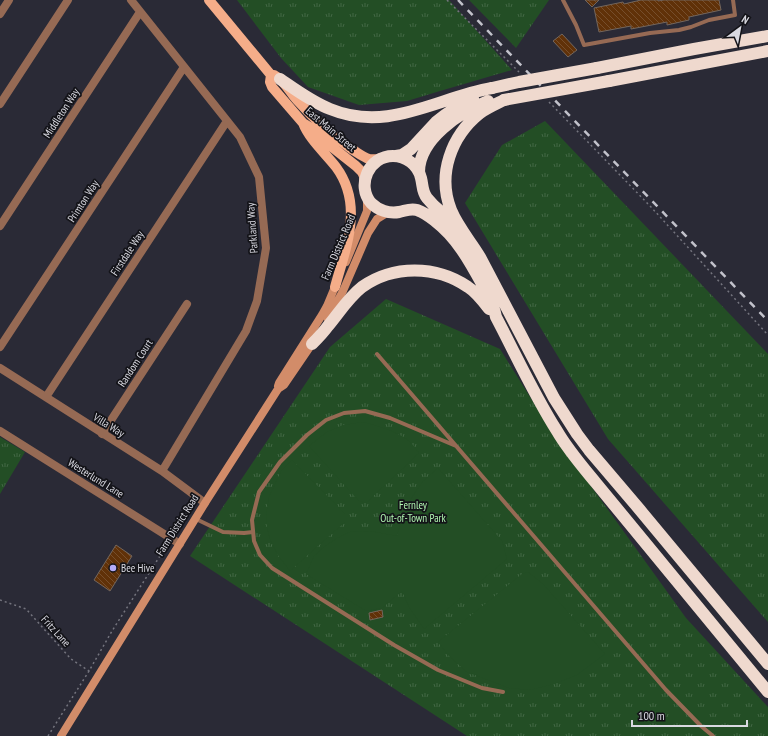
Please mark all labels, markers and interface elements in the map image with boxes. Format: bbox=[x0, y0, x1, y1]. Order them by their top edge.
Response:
north arrow bbox=[720, 8, 760, 48]
text: N bbox=[739, 12, 752, 27]
street label: Middleton Way bbox=[40, 85, 83, 140]
street label: East Main Street bbox=[303, 104, 359, 154]
street label: Primton Way bbox=[64, 177, 102, 225]
street label: Parkland Way bbox=[243, 201, 261, 254]
street label: Farm District Road bbox=[318, 212, 358, 282]
street label: Firstdale Way bbox=[107, 227, 147, 278]
street label: Random Court bbox=[114, 337, 156, 389]
street label: Villa Way bbox=[90, 409, 128, 441]
street label: Westerlund Lane bbox=[65, 455, 127, 501]
street label: Farm District Road bbox=[153, 491, 202, 558]
park label: Fernley Out-of-Town Park bbox=[380, 498, 447, 525]
place label: Bee Hive bbox=[121, 561, 155, 575]
marker: Bee Hive bbox=[108, 563, 118, 573]
street label: Fritz Lane bbox=[38, 612, 74, 650]
scale bar bbox=[632, 702, 747, 728]
text: 100 m bbox=[638, 708, 665, 723]

